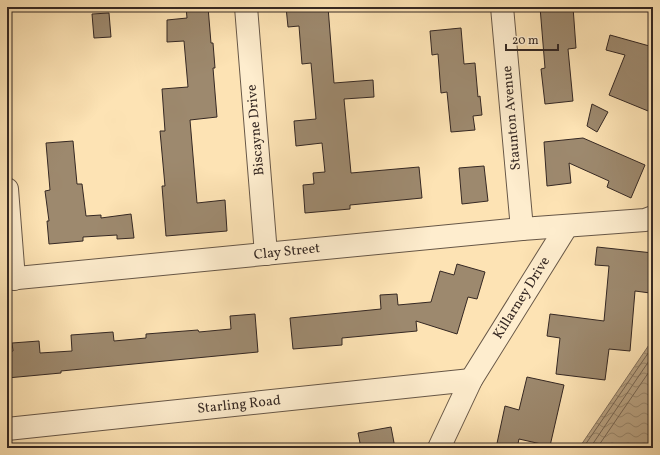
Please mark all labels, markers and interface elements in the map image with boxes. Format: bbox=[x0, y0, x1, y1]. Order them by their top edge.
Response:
scale bar bbox=[506, 26, 558, 52]
text: 20 m bbox=[512, 33, 539, 49]
street label: Staunton Avenue bbox=[498, 64, 526, 171]
street label: Biscayne Drive bbox=[243, 83, 269, 176]
street label: Clay Street bbox=[253, 239, 321, 265]
street label: Killarney Drive bbox=[489, 253, 555, 343]
street label: Starling Road bbox=[196, 391, 282, 419]

